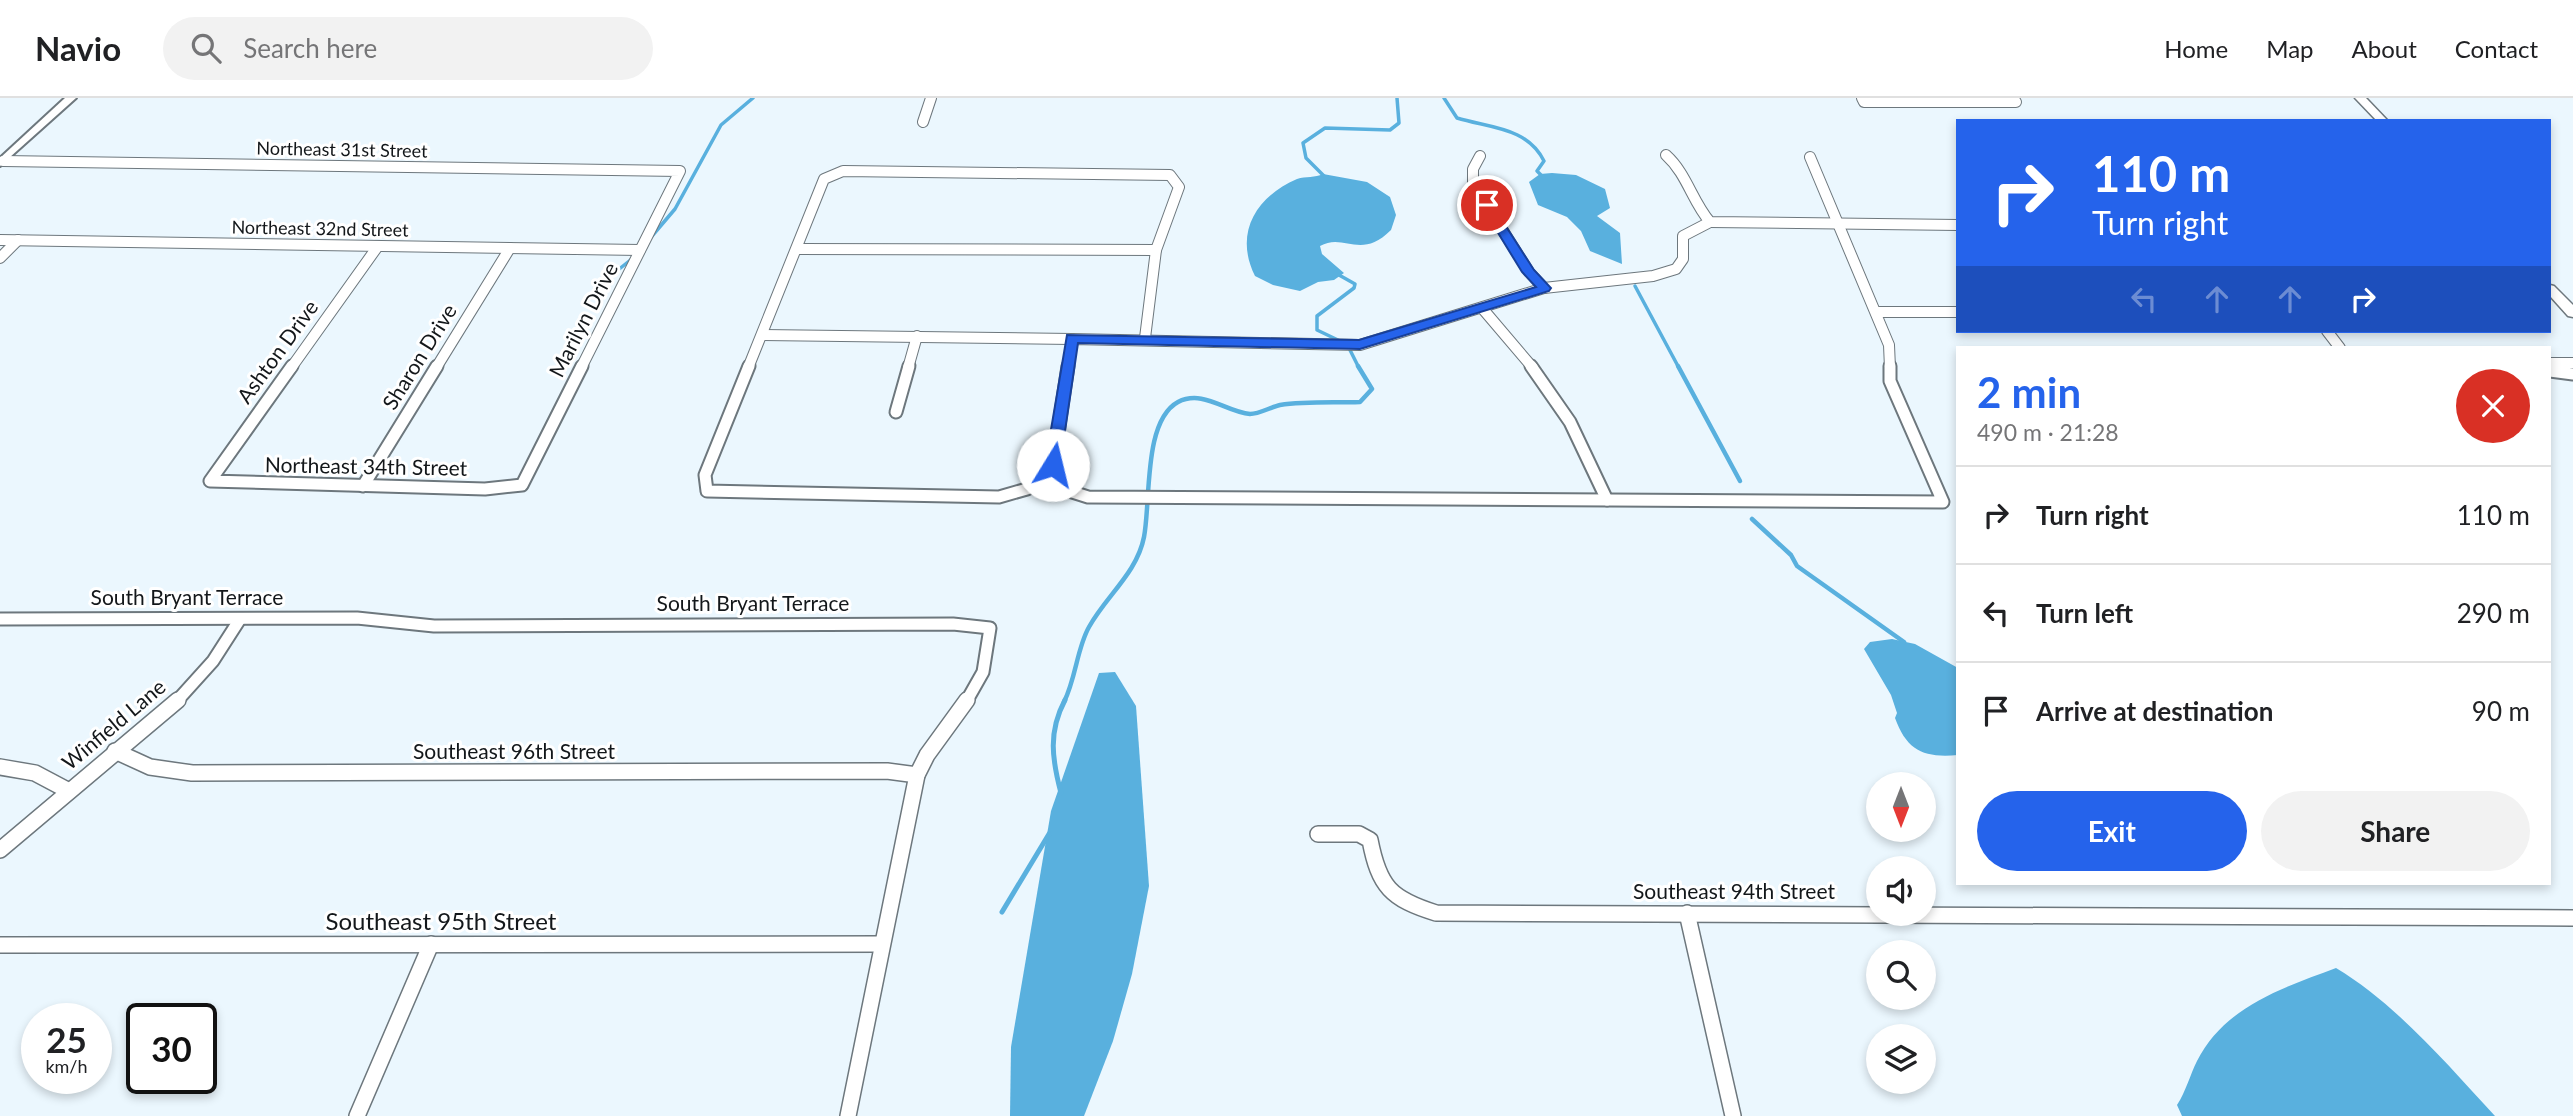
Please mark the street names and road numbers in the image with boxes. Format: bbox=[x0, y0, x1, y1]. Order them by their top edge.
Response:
street label: Northeast 31st Street bbox=[256, 137, 428, 162]
street label: Northeast 32nd Street bbox=[231, 215, 409, 241]
street label: Marilyn Drive bbox=[543, 258, 622, 381]
street label: Ashton Drive bbox=[231, 295, 323, 408]
street label: Sharon Drive bbox=[376, 299, 461, 414]
street label: Northeast 34th Street bbox=[265, 451, 468, 480]
street label: South Bryant Terrace bbox=[91, 584, 283, 609]
street label: South Bryant Terrace bbox=[657, 590, 849, 615]
street label: Winfield Lane bbox=[56, 673, 170, 774]
street label: Southeast 96th Street bbox=[413, 738, 615, 763]
street label: Southeast 94th Street bbox=[1633, 878, 1835, 903]
street label: Southeast 95th Street bbox=[326, 906, 557, 935]

